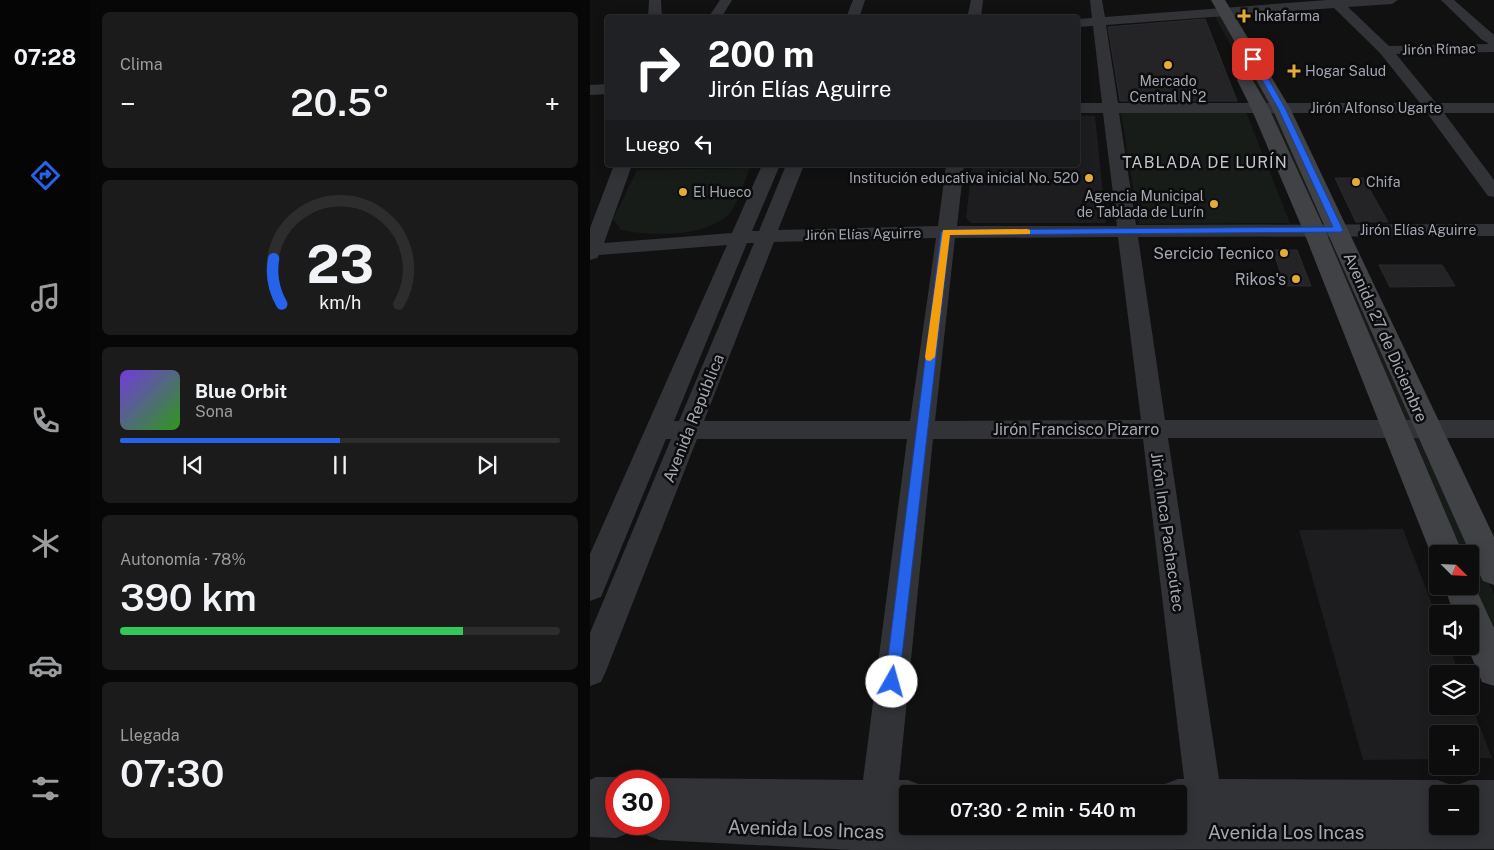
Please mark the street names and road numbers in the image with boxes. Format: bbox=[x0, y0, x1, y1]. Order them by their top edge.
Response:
street label: Jirón Rímac bbox=[1402, 40, 1476, 58]
street label: Jirón Alfonso Ugarte bbox=[1310, 100, 1442, 116]
street label: Jirón Elías Aguirre bbox=[1360, 222, 1476, 238]
street label: Jirón Elías Aguirre bbox=[805, 225, 922, 243]
street label: Avenida 27 de Diciembre bbox=[1340, 250, 1431, 425]
street label: Avenida República bbox=[659, 351, 728, 485]
street label: Jirón Francisco Pizarro bbox=[993, 420, 1159, 439]
street label: Jirón Inca Pachacútec bbox=[1147, 451, 1188, 613]
street label: Avenida Los Incas bbox=[727, 815, 885, 843]
street label: Avenida Los Incas bbox=[1208, 821, 1364, 843]

